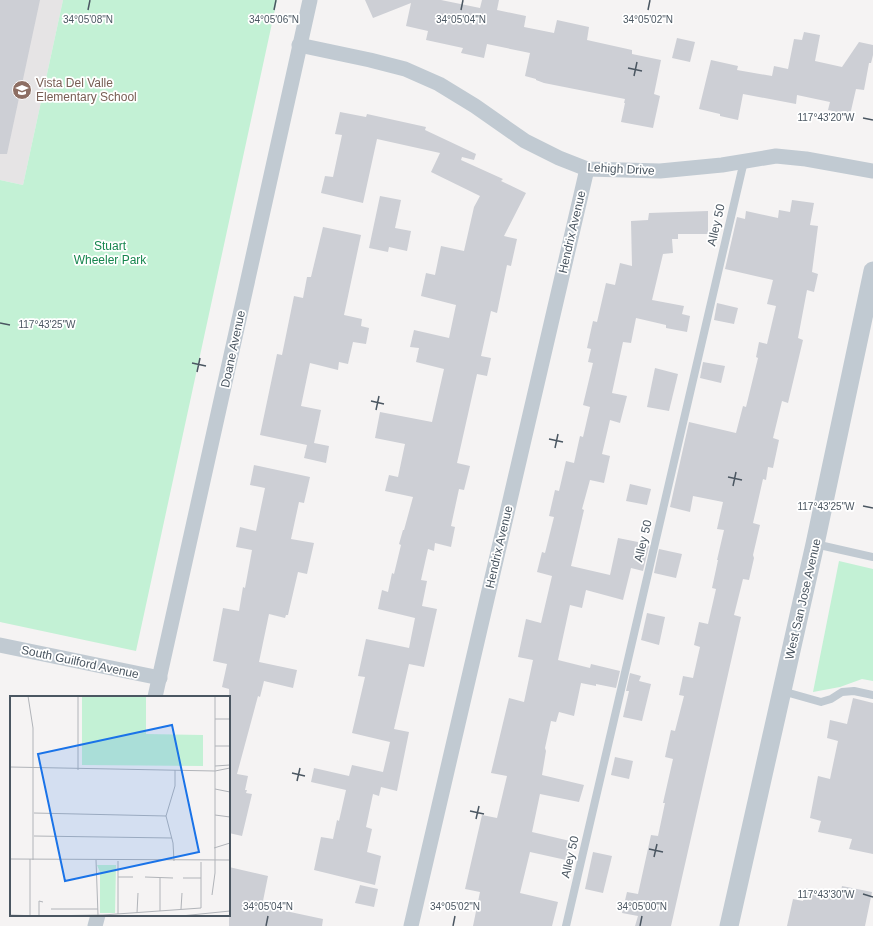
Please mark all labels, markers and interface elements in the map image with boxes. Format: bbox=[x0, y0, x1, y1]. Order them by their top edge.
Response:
text: 34°05'08"N bbox=[63, 14, 113, 25]
text: 34°05'06"N bbox=[249, 14, 299, 25]
text: 34°05'04"N bbox=[436, 14, 486, 25]
text: 34°05'02"N bbox=[623, 14, 673, 25]
place label: Vista Del Valle Elementary School bbox=[36, 76, 137, 104]
school or university icon: Vista Del Valle Elementary School bbox=[11, 79, 33, 101]
text: 117°43'20"W bbox=[797, 112, 855, 123]
street label: Lehigh Drive bbox=[587, 160, 655, 178]
street label: Hendrix Avenue bbox=[556, 189, 588, 275]
street label: Alley 50 bbox=[704, 202, 728, 247]
park label: Stuart Wheeler Park bbox=[74, 239, 147, 267]
street label: Doane Avenue bbox=[218, 309, 248, 389]
text: 117°43'25"W bbox=[18, 319, 76, 330]
text: 117°43'25"W bbox=[797, 501, 855, 512]
street label: Hendrix Avenue bbox=[483, 504, 515, 590]
street label: Alley 50 bbox=[631, 518, 655, 563]
street label: West San Jose Avenue bbox=[782, 537, 824, 661]
street label: South Guilford Avenue bbox=[20, 643, 140, 681]
inset map bbox=[10, 696, 230, 916]
street label: Alley 50 bbox=[558, 834, 582, 879]
text: 117°43'30"W bbox=[797, 889, 855, 900]
text: 34°05'04"N bbox=[243, 901, 293, 912]
text: 34°05'02"N bbox=[430, 901, 480, 912]
text: 34°05'00"N bbox=[617, 901, 667, 912]

